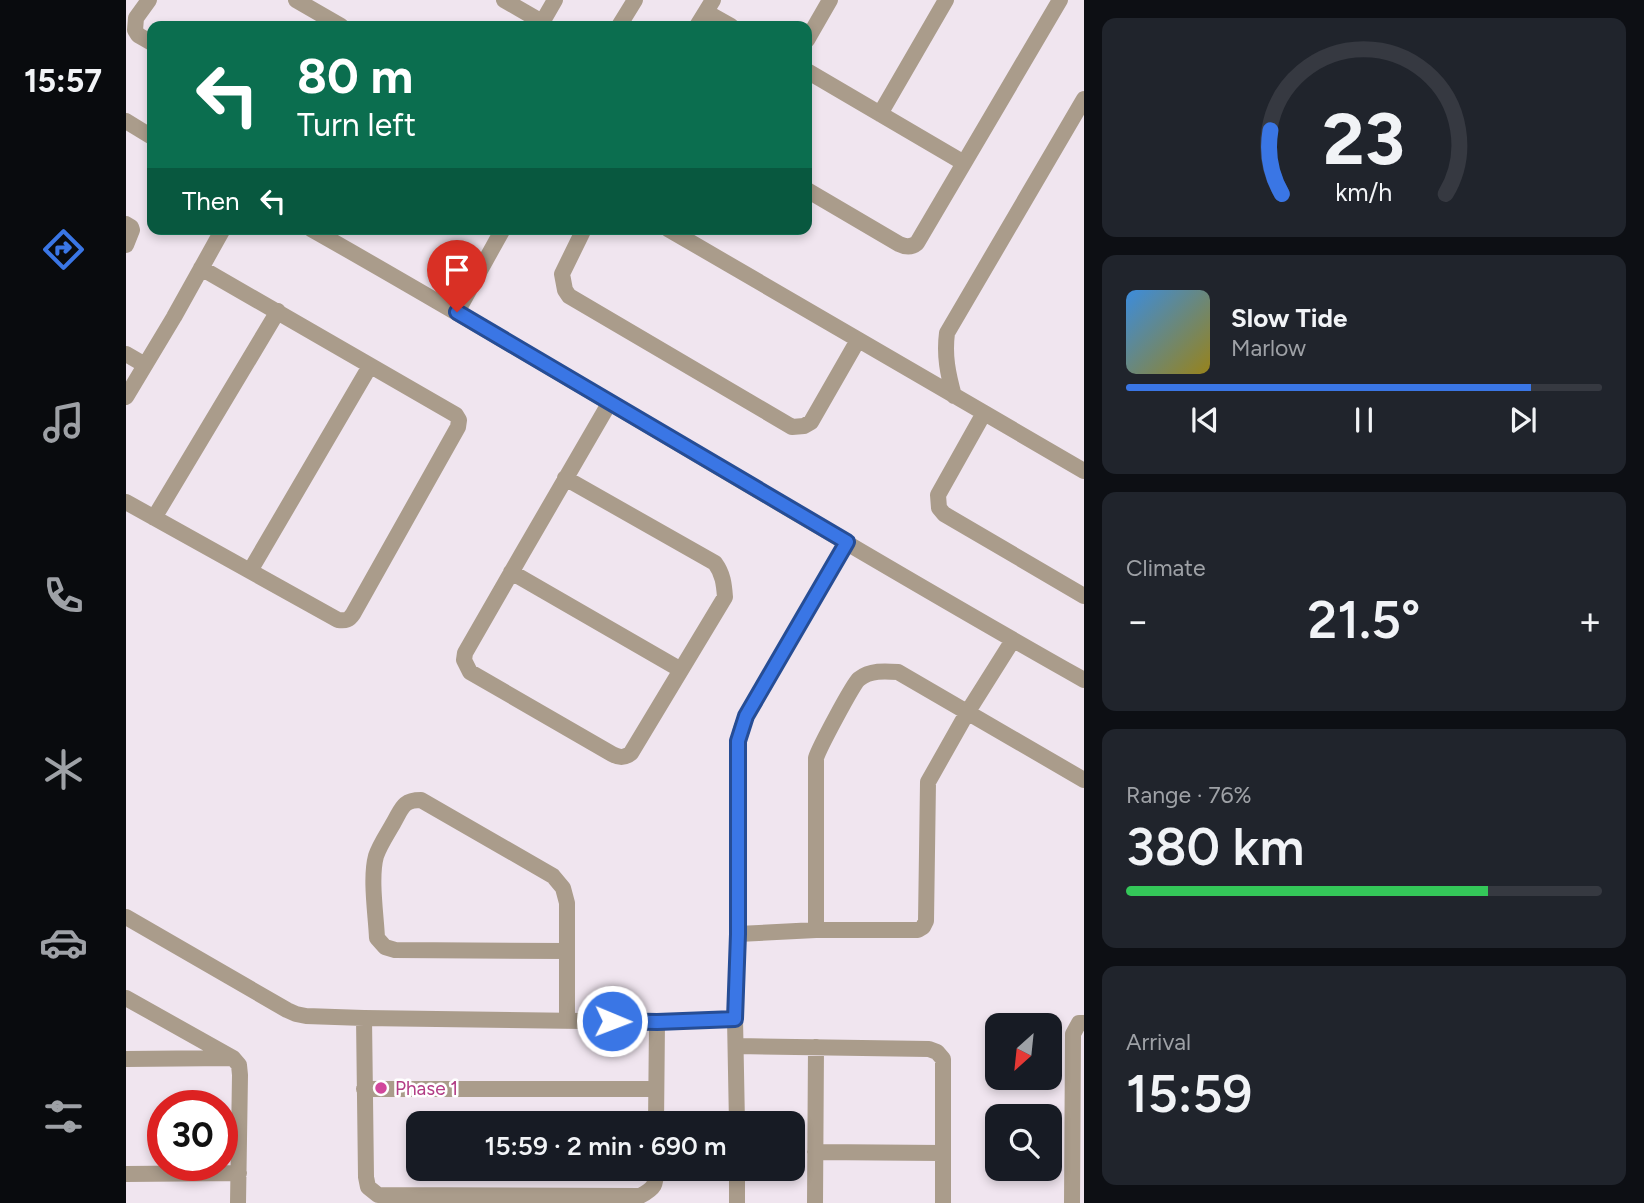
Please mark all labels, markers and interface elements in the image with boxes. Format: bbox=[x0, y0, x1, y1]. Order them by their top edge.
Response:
text: 80 m bbox=[297, 46, 413, 105]
icon: left bbox=[182, 49, 273, 140]
text: 15:57 bbox=[24, 62, 102, 100]
text: 23 bbox=[1323, 95, 1405, 182]
text: Turn left bbox=[297, 106, 416, 144]
text: km/h bbox=[1335, 176, 1393, 206]
icon: left bbox=[254, 182, 292, 220]
text: Then bbox=[182, 185, 240, 217]
icon: directions bbox=[39, 225, 88, 274]
pin bbox=[427, 240, 487, 312]
icon: arrive bbox=[438, 251, 476, 289]
text: Slow Tide bbox=[1231, 302, 1347, 334]
text: Marlow bbox=[1231, 334, 1306, 362]
icon: music bbox=[39, 398, 88, 447]
icon: previous bbox=[1186, 401, 1224, 439]
icon: pause bbox=[1345, 401, 1383, 439]
icon: next bbox=[1504, 401, 1542, 439]
text: Climate bbox=[1126, 554, 1205, 582]
icon: phone bbox=[39, 571, 88, 620]
text: 21.5° bbox=[1307, 589, 1421, 651]
text: − bbox=[1126, 598, 1150, 644]
text: + bbox=[1578, 598, 1602, 644]
icon: climate bbox=[39, 745, 88, 794]
text: Range · 76% bbox=[1126, 781, 1252, 809]
text: 380 km bbox=[1126, 816, 1304, 878]
icon: car bbox=[39, 918, 88, 967]
position arrow bbox=[575, 984, 649, 1058]
north arrow bbox=[985, 1013, 1062, 1090]
map controls bbox=[985, 1013, 1062, 1181]
text: Arrival bbox=[1126, 1028, 1191, 1056]
text: 15:59 bbox=[1126, 1063, 1252, 1125]
place label: Phase 1 bbox=[395, 1077, 458, 1100]
marker: Phase 1 bbox=[373, 1080, 389, 1096]
speed limit sign: 30 bbox=[147, 1090, 238, 1181]
icon: filters bbox=[39, 1092, 88, 1141]
button: search bbox=[985, 1104, 1062, 1181]
text: 15:59 · 2 min · 690 m bbox=[485, 1130, 726, 1162]

